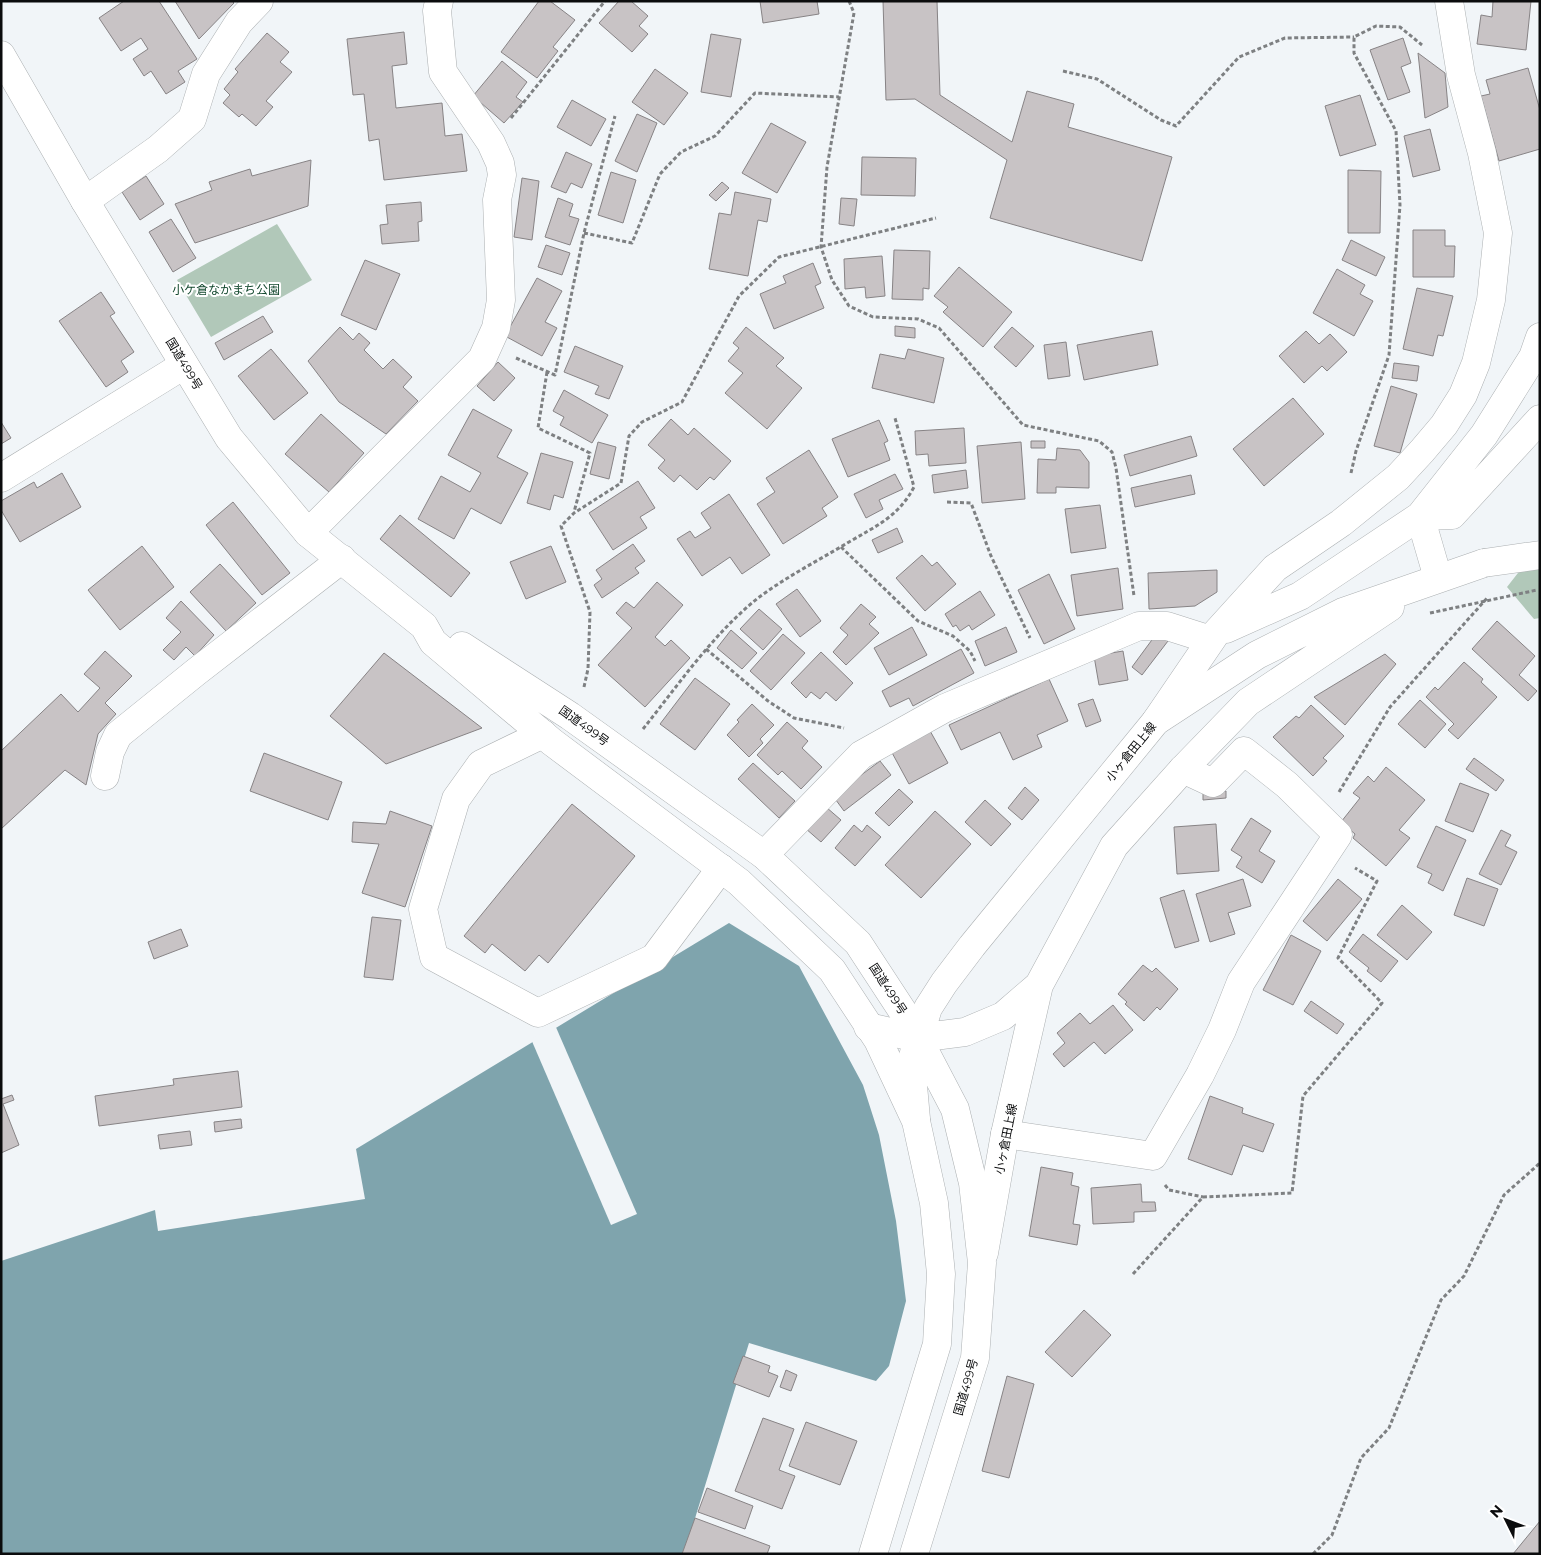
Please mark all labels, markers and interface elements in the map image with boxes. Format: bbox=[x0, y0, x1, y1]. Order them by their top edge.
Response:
park label: 小ケ倉なかまち公園 bbox=[172, 282, 280, 297]
street label: 国道499号 bbox=[163, 335, 206, 393]
street label: 国道499号 bbox=[556, 702, 612, 749]
street label: 小ヶ倉田上線 bbox=[1102, 719, 1159, 784]
street label: 国道499号 bbox=[866, 960, 911, 1017]
street label: 小ヶ倉田上線 bbox=[991, 1102, 1020, 1176]
street label: 国道499号 bbox=[950, 1357, 981, 1417]
north arrow bbox=[1481, 1495, 1531, 1545]
text: N bbox=[1486, 1501, 1507, 1522]

